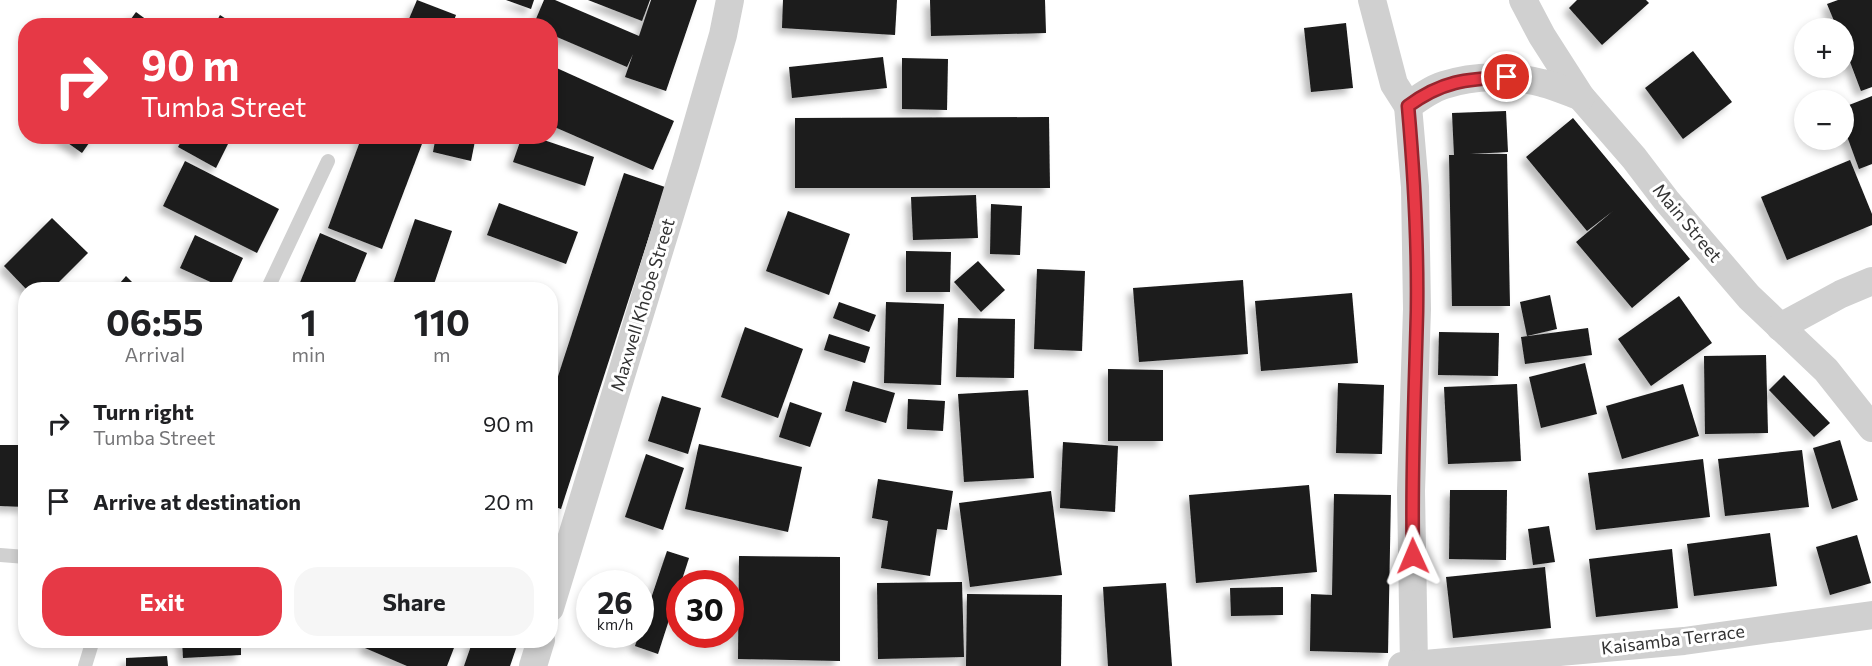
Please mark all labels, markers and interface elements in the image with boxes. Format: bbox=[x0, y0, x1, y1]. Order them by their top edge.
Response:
map controls bbox=[1794, 18, 1854, 150]
button: + bbox=[1794, 18, 1854, 78]
text: 90 m bbox=[141, 38, 240, 90]
icon: right bbox=[42, 42, 120, 120]
pin bbox=[1481, 51, 1532, 102]
icon: arrive bbox=[1490, 60, 1523, 93]
text: Tumba Street bbox=[141, 90, 306, 123]
button: − bbox=[1794, 90, 1854, 150]
street label: Main Street bbox=[1649, 179, 1727, 266]
street label: Maxwell Khobe Street bbox=[605, 215, 679, 394]
text: 06:55 bbox=[106, 299, 204, 343]
text: 1 bbox=[300, 299, 317, 343]
text: 110 bbox=[414, 299, 470, 343]
text: Arrival bbox=[124, 342, 185, 366]
text: min bbox=[292, 342, 326, 366]
text: m bbox=[433, 342, 451, 366]
text: Turn right bbox=[93, 398, 194, 425]
icon: right bbox=[42, 407, 75, 440]
text: 90 m bbox=[483, 410, 534, 437]
text: Tumba Street bbox=[93, 425, 215, 449]
icon: arrive bbox=[42, 485, 75, 518]
text: Arrive at destination bbox=[93, 488, 301, 515]
text: 20 m bbox=[484, 488, 534, 515]
position arrow bbox=[1381, 524, 1445, 588]
button: Exit bbox=[42, 567, 282, 636]
button: Share bbox=[294, 567, 534, 636]
speed limit sign: 30 bbox=[666, 570, 744, 648]
text: 26 bbox=[597, 583, 633, 620]
text: km/h bbox=[597, 615, 633, 633]
street label: Kaisamba Terrace bbox=[1600, 619, 1746, 659]

